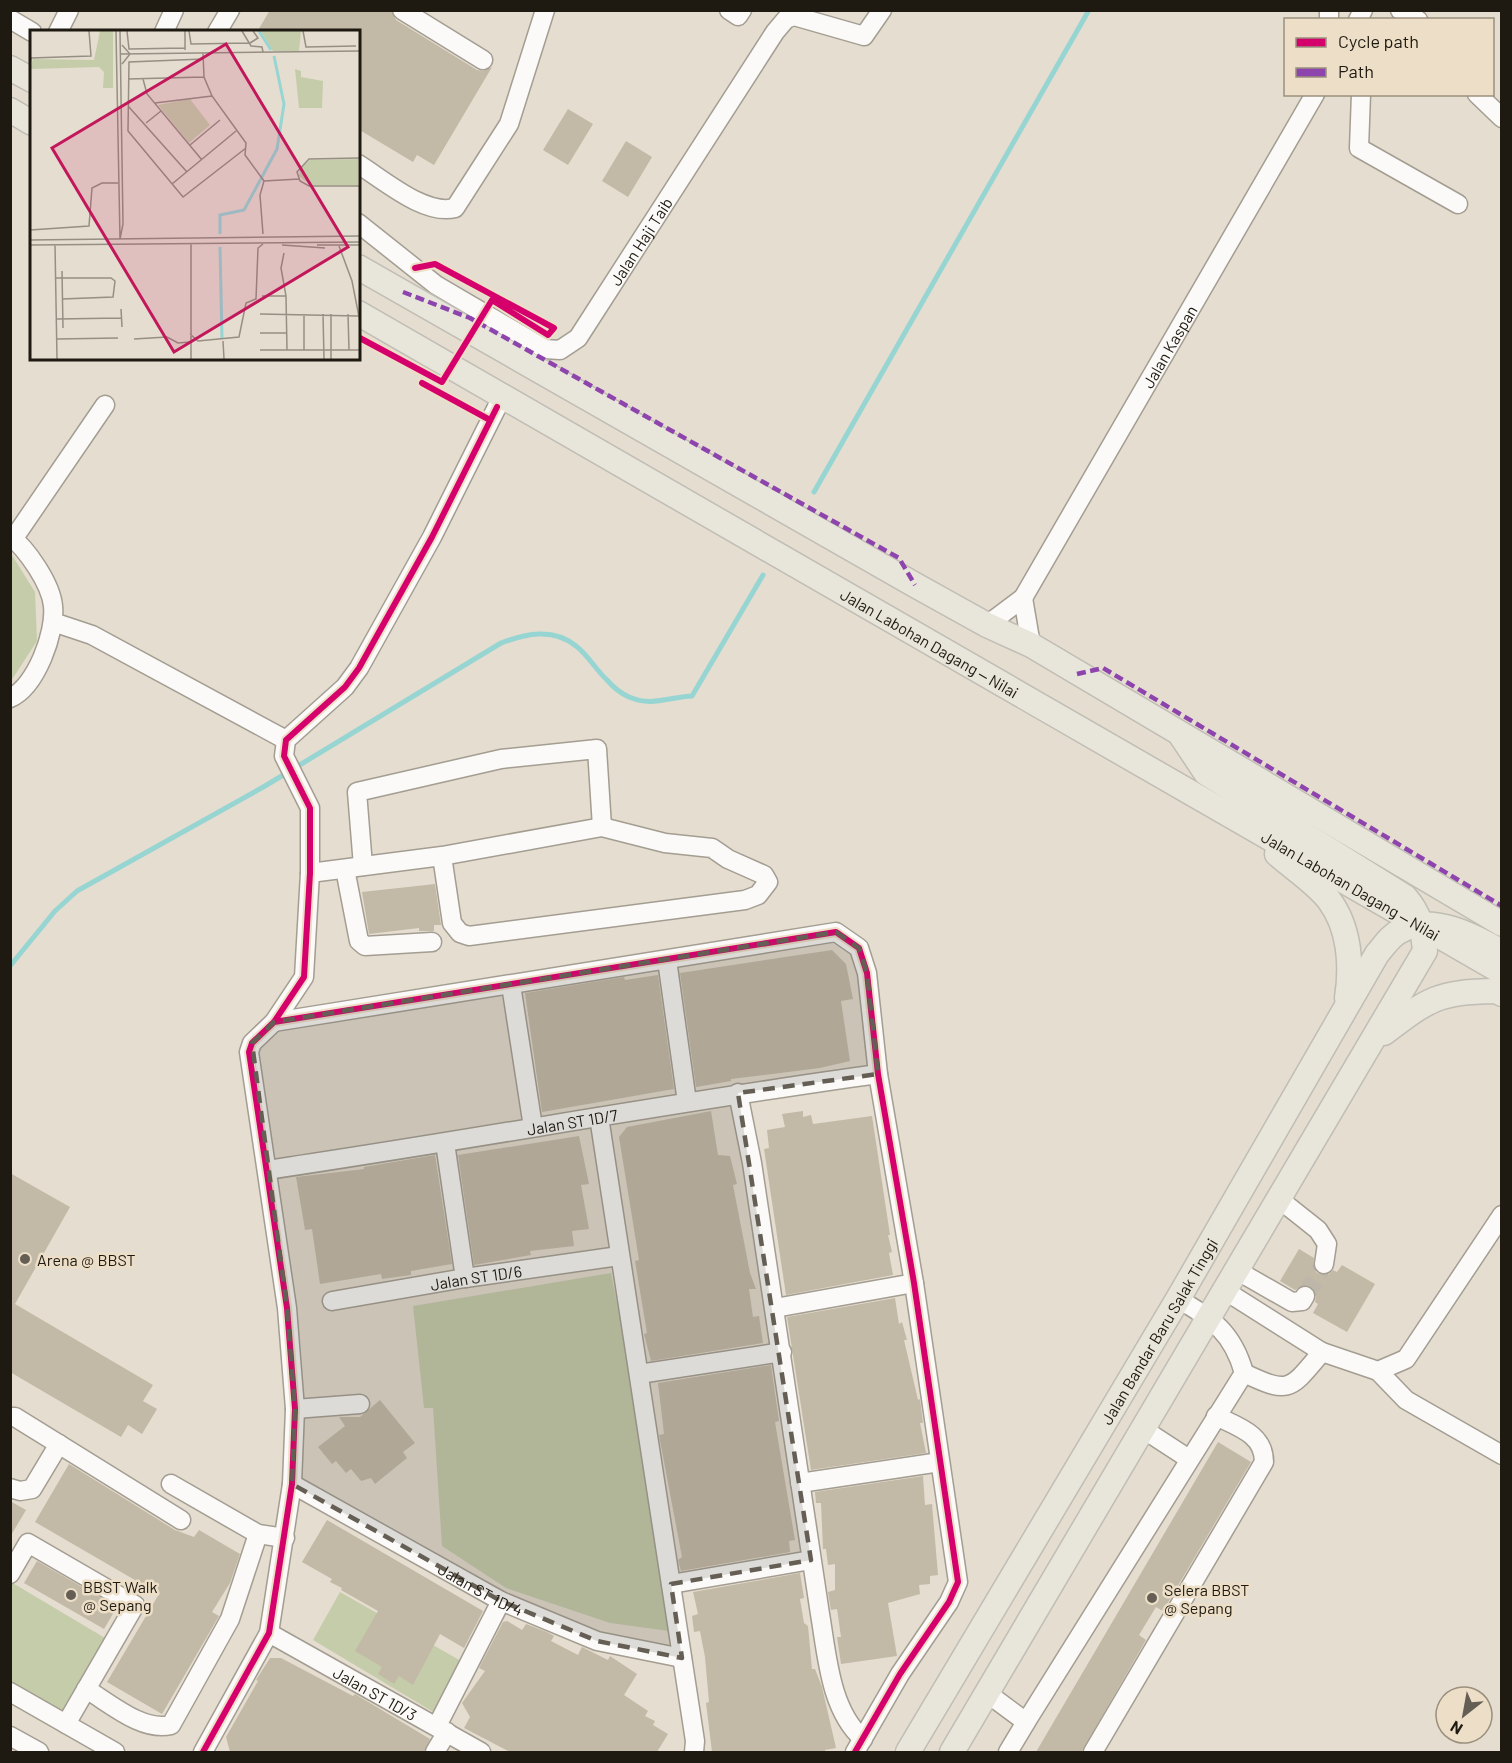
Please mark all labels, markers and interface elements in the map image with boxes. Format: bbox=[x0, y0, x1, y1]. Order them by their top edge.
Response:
legend bbox=[1284, 18, 1494, 96]
inset map bbox=[30, 30, 360, 360]
text: Cycle path bbox=[1338, 30, 1419, 52]
text: Path bbox=[1338, 60, 1374, 82]
street label: Jalan Haji Taib bbox=[605, 193, 676, 289]
street label: Jalan Kaspan bbox=[1137, 301, 1200, 391]
street label: Jalan Labohan Dagang ‒ Nilai bbox=[837, 584, 1022, 701]
street label: Jalan Labohan Dagang ‒ Nilai bbox=[1259, 826, 1444, 944]
street label: Jalan ST 1D/7 bbox=[525, 1104, 619, 1138]
street label: Jalan Bandar Baru Salak Tinggi bbox=[1096, 1234, 1221, 1427]
place label: Arena @ BBST bbox=[37, 1250, 136, 1269]
marker: Arena @ BBST bbox=[18, 1252, 32, 1266]
street label: Jalan ST 1D/6 bbox=[429, 1260, 523, 1293]
street label: Jalan ST 1D/4 bbox=[435, 1558, 526, 1619]
place label: BBST Walk @ Sepang bbox=[83, 1577, 158, 1614]
place label: Selera BBST @ Sepang bbox=[1164, 1580, 1249, 1617]
marker: BBST Walk @ Sepang bbox=[64, 1588, 78, 1602]
marker: Selera BBST @ Sepang bbox=[1145, 1591, 1159, 1605]
street label: Jalan ST 1D/3 bbox=[330, 1662, 420, 1724]
north arrow bbox=[1434, 1685, 1494, 1745]
text: N bbox=[1447, 1717, 1465, 1739]

